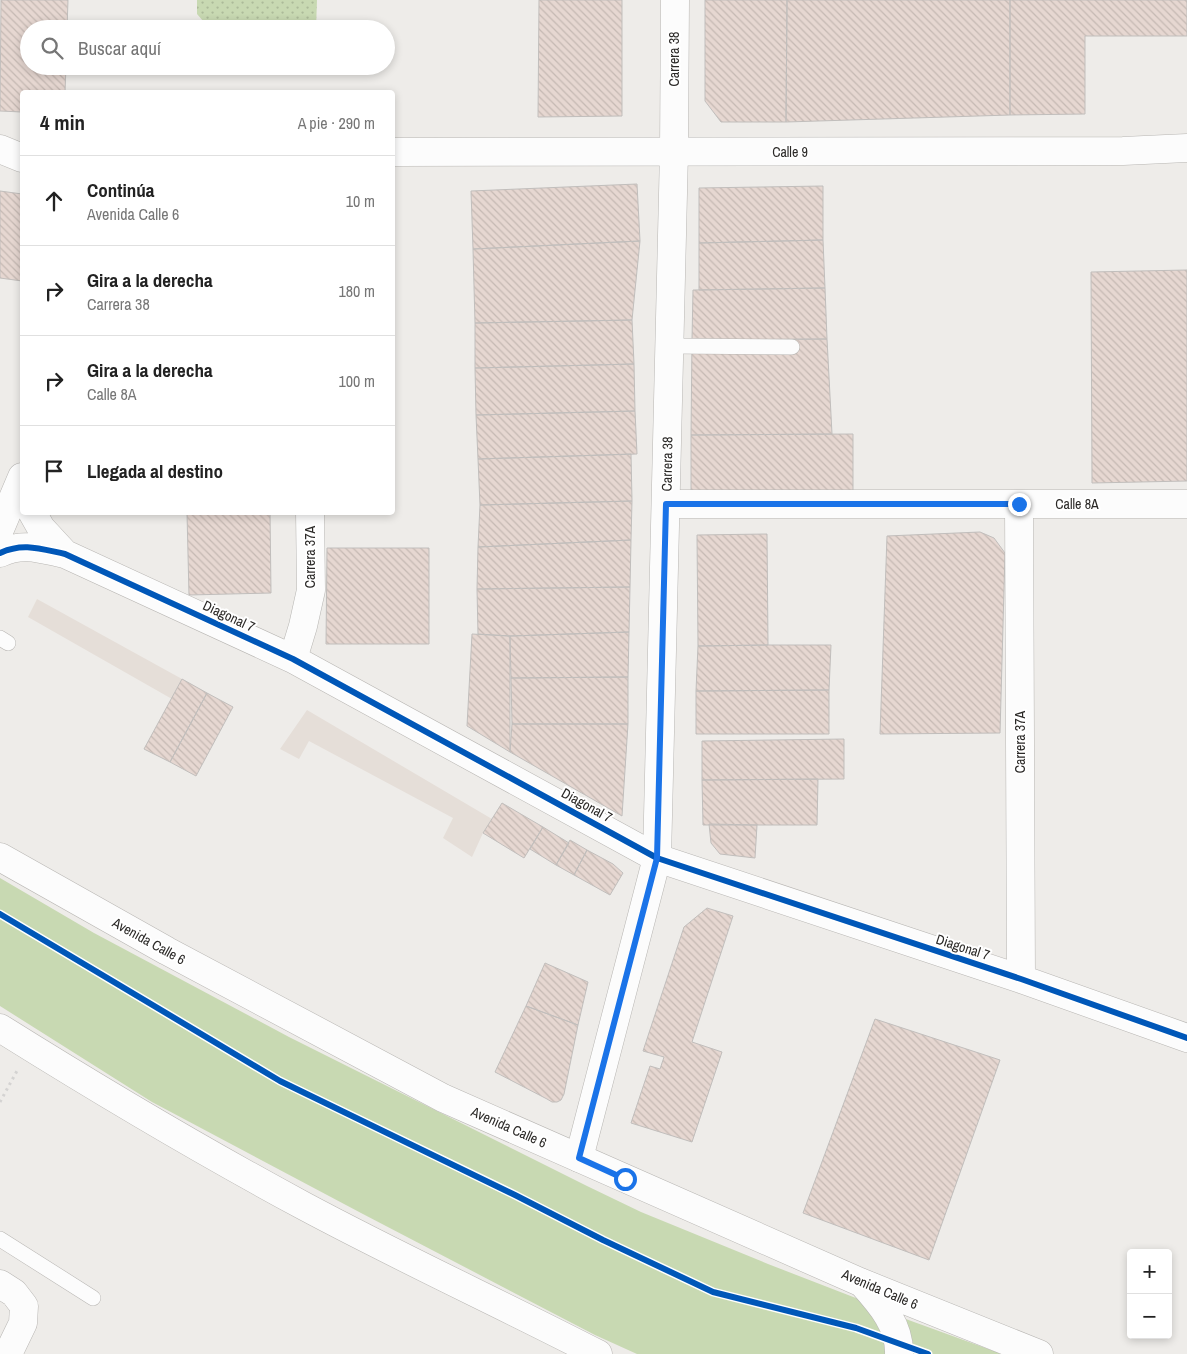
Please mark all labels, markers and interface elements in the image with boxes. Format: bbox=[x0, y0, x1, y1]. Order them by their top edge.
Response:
search box bbox=[20, 20, 395, 75]
street label: Carrera 38 bbox=[665, 32, 683, 86]
icon: search bbox=[38, 34, 66, 62]
text: Buscar aquí bbox=[78, 35, 161, 61]
text: 4 min bbox=[40, 108, 85, 137]
text: A pie · 290 m bbox=[298, 112, 375, 134]
street label: Calle 9 bbox=[772, 143, 808, 161]
text: Continúa bbox=[87, 177, 155, 203]
icon: ahead bbox=[40, 187, 68, 215]
text: 10 m bbox=[346, 190, 375, 212]
text: Avenida Calle 6 bbox=[87, 203, 179, 225]
text: Gira a la derecha bbox=[87, 267, 213, 293]
icon: right bbox=[40, 277, 68, 305]
text: 180 m bbox=[339, 280, 375, 302]
text: Carrera 38 bbox=[87, 293, 150, 315]
text: Gira a la derecha bbox=[87, 357, 213, 383]
icon: right bbox=[40, 367, 68, 395]
text: 100 m bbox=[339, 370, 375, 392]
text: Calle 8A bbox=[87, 383, 137, 405]
street label: Carrera 38 bbox=[658, 436, 676, 492]
icon: arrive bbox=[40, 457, 68, 485]
text: Llegada al destino bbox=[87, 458, 223, 484]
route end bbox=[1008, 493, 1031, 516]
street label: Calle 8A bbox=[1055, 495, 1099, 513]
street label: Carrera 37A bbox=[301, 525, 319, 588]
street label: Diagonal 7 bbox=[200, 596, 258, 636]
street label: Carrera 37A bbox=[1011, 710, 1029, 773]
street label: Diagonal 7 bbox=[558, 784, 616, 826]
street label: Avenida Calle 6 bbox=[108, 913, 189, 968]
street label: Diagonal 7 bbox=[934, 930, 992, 964]
street label: Avenida Calle 6 bbox=[467, 1102, 550, 1152]
route start bbox=[614, 1168, 637, 1191]
map controls bbox=[1127, 1249, 1172, 1339]
button: + bbox=[1127, 1249, 1172, 1294]
street label: Avenida Calle 6 bbox=[838, 1265, 921, 1313]
button: − bbox=[1127, 1294, 1172, 1339]

